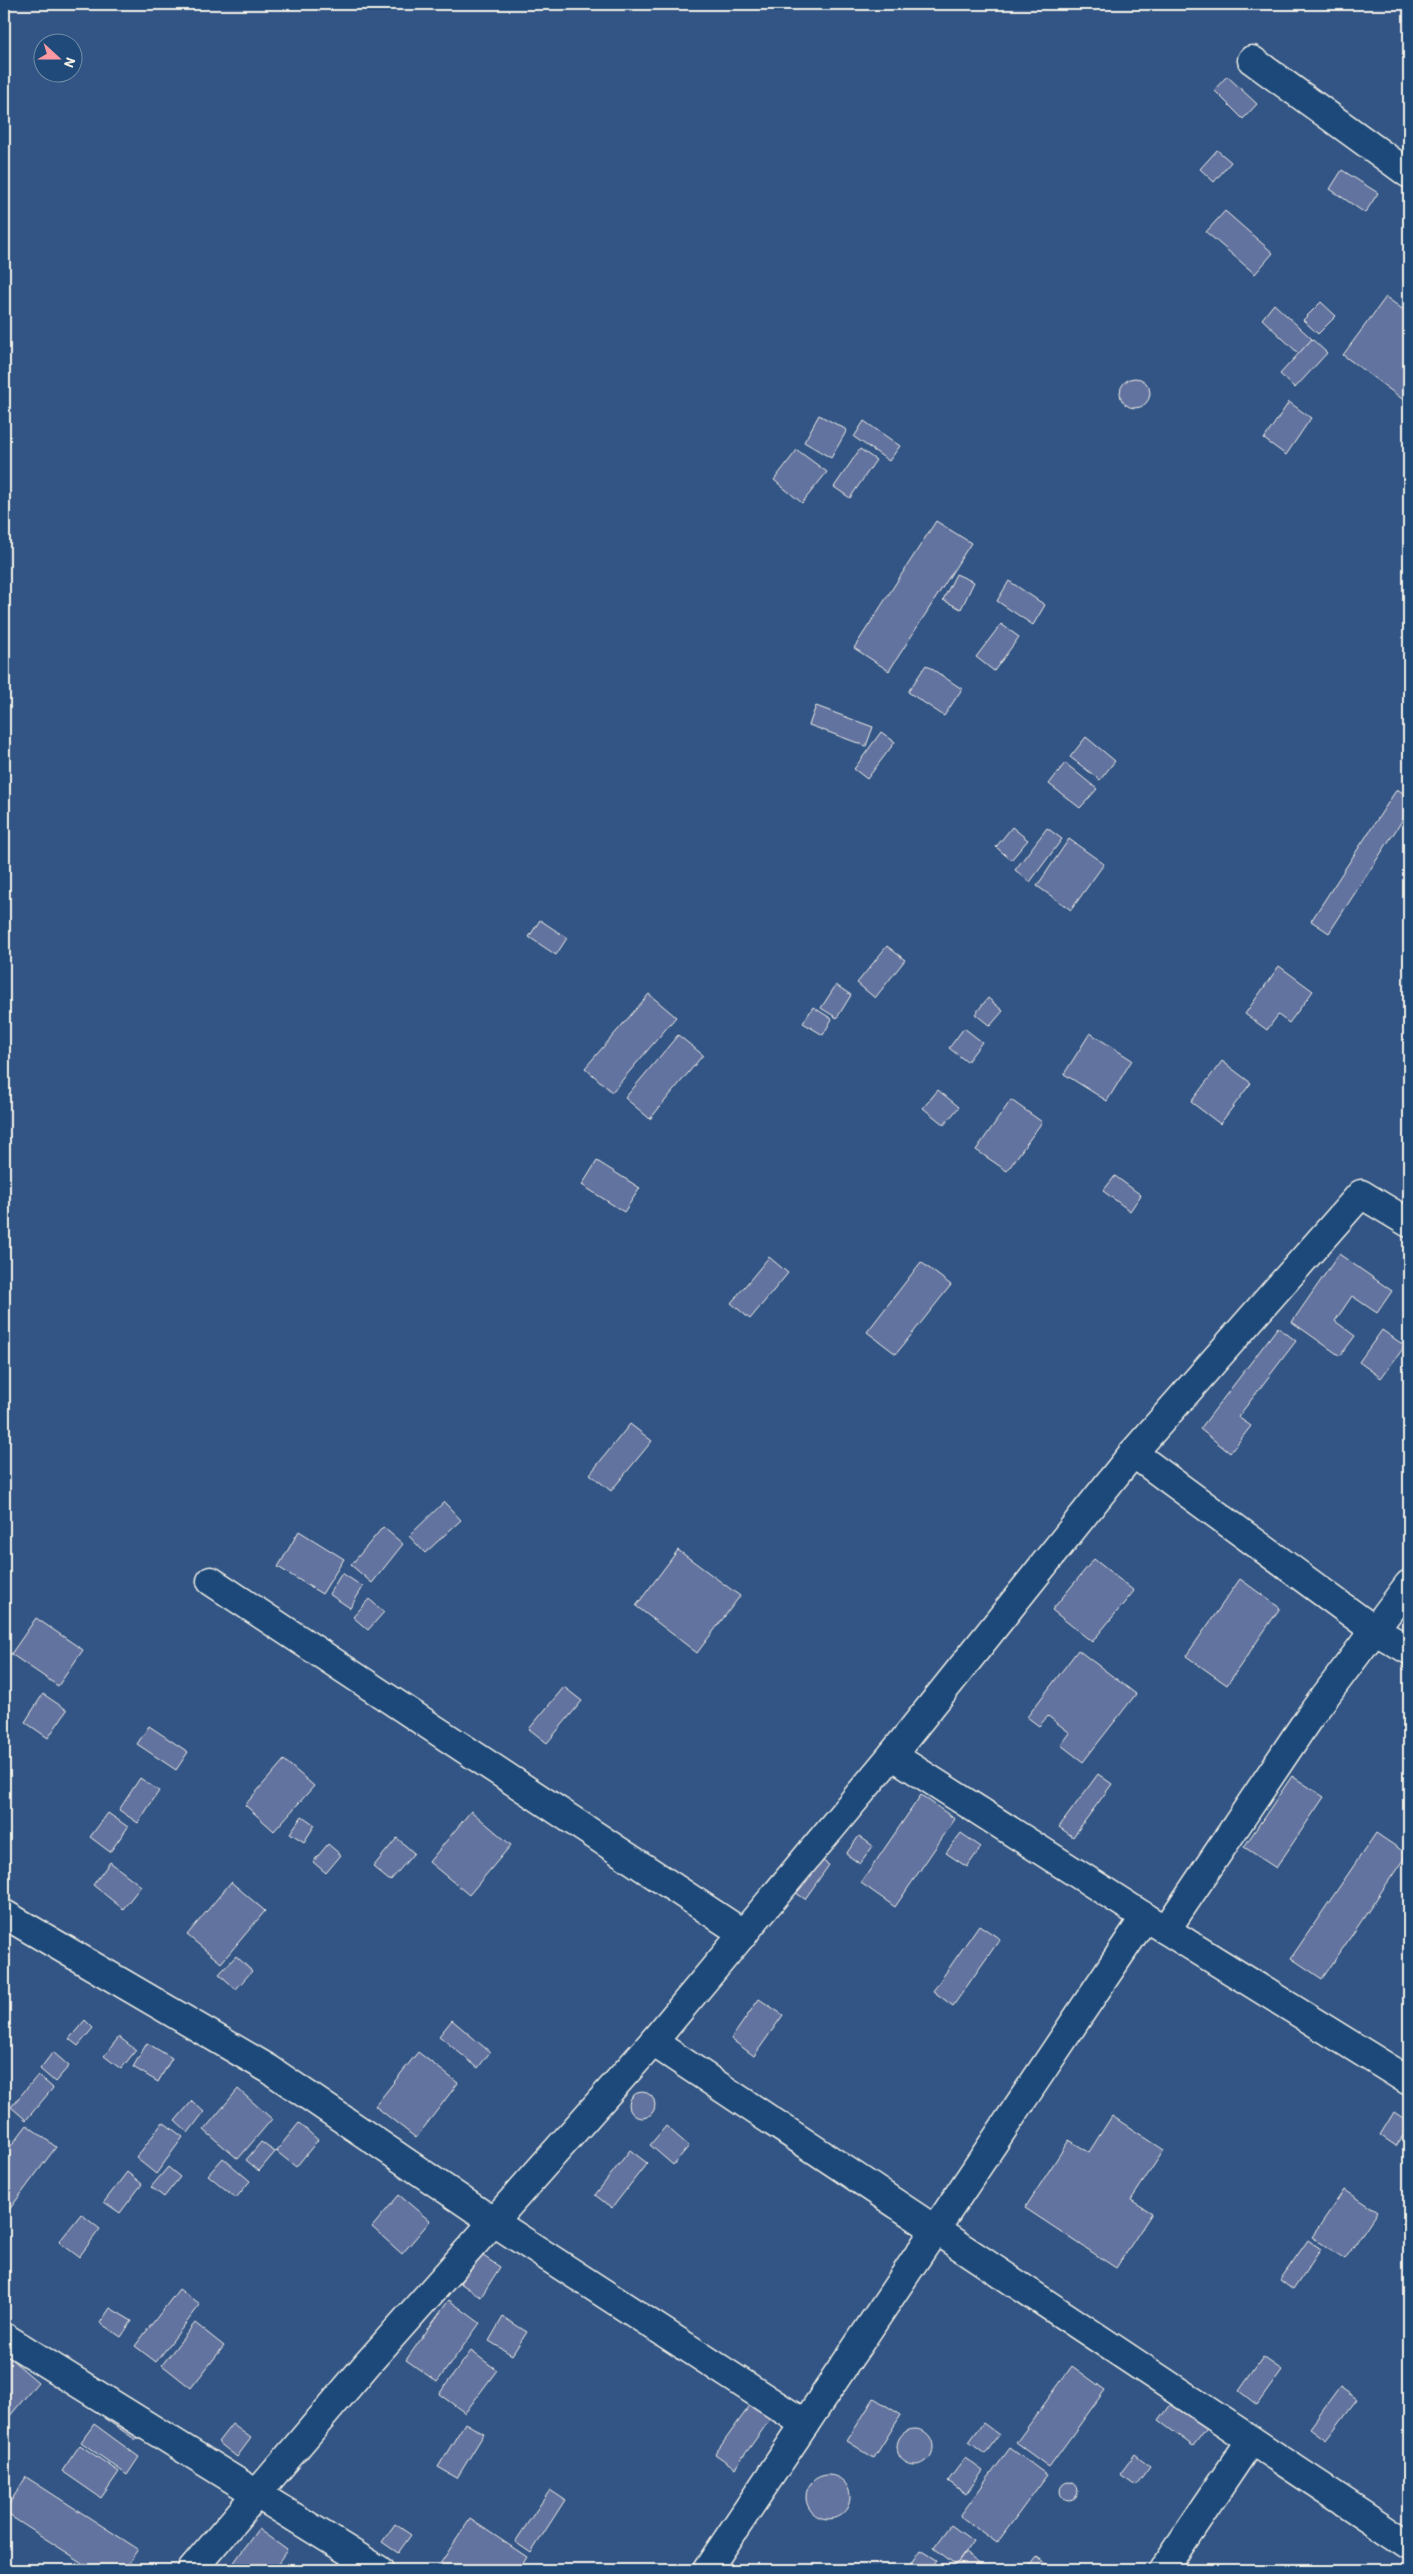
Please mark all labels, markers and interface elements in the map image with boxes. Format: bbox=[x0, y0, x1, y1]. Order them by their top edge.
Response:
north arrow bbox=[32, 32, 82, 82]
text: N bbox=[60, 55, 79, 70]

